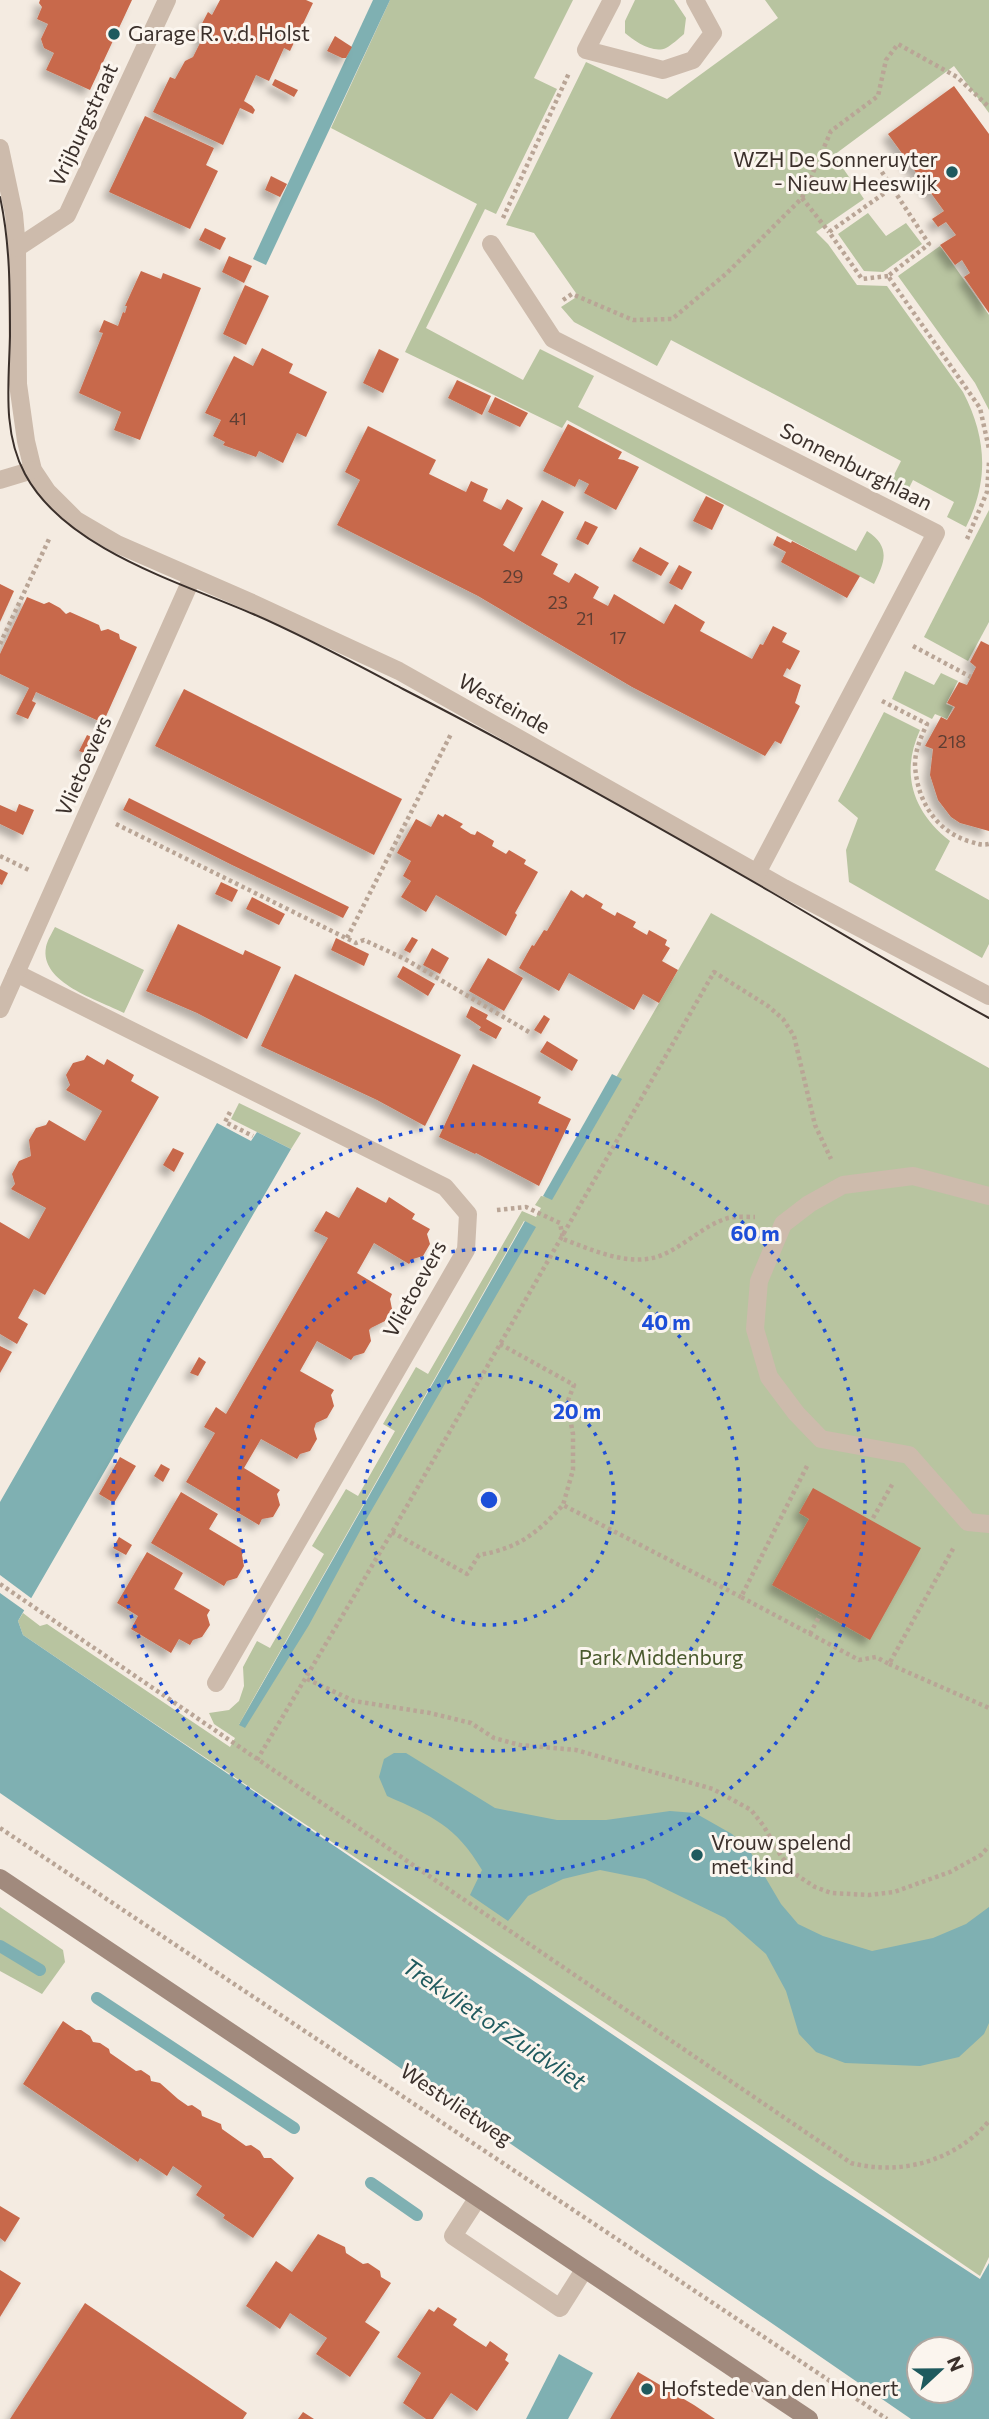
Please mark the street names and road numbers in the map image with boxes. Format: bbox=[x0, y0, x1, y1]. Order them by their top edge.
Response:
street label: Vrijburgstraat bbox=[43, 59, 122, 190]
street label: Sonnenburghlaan bbox=[776, 417, 937, 515]
street label: Westeinde bbox=[455, 667, 555, 738]
street label: Vlietoevers bbox=[49, 711, 116, 819]
street label: Vlietoevers bbox=[377, 1235, 451, 1341]
street label: Westvlietweg bbox=[396, 2057, 517, 2150]

